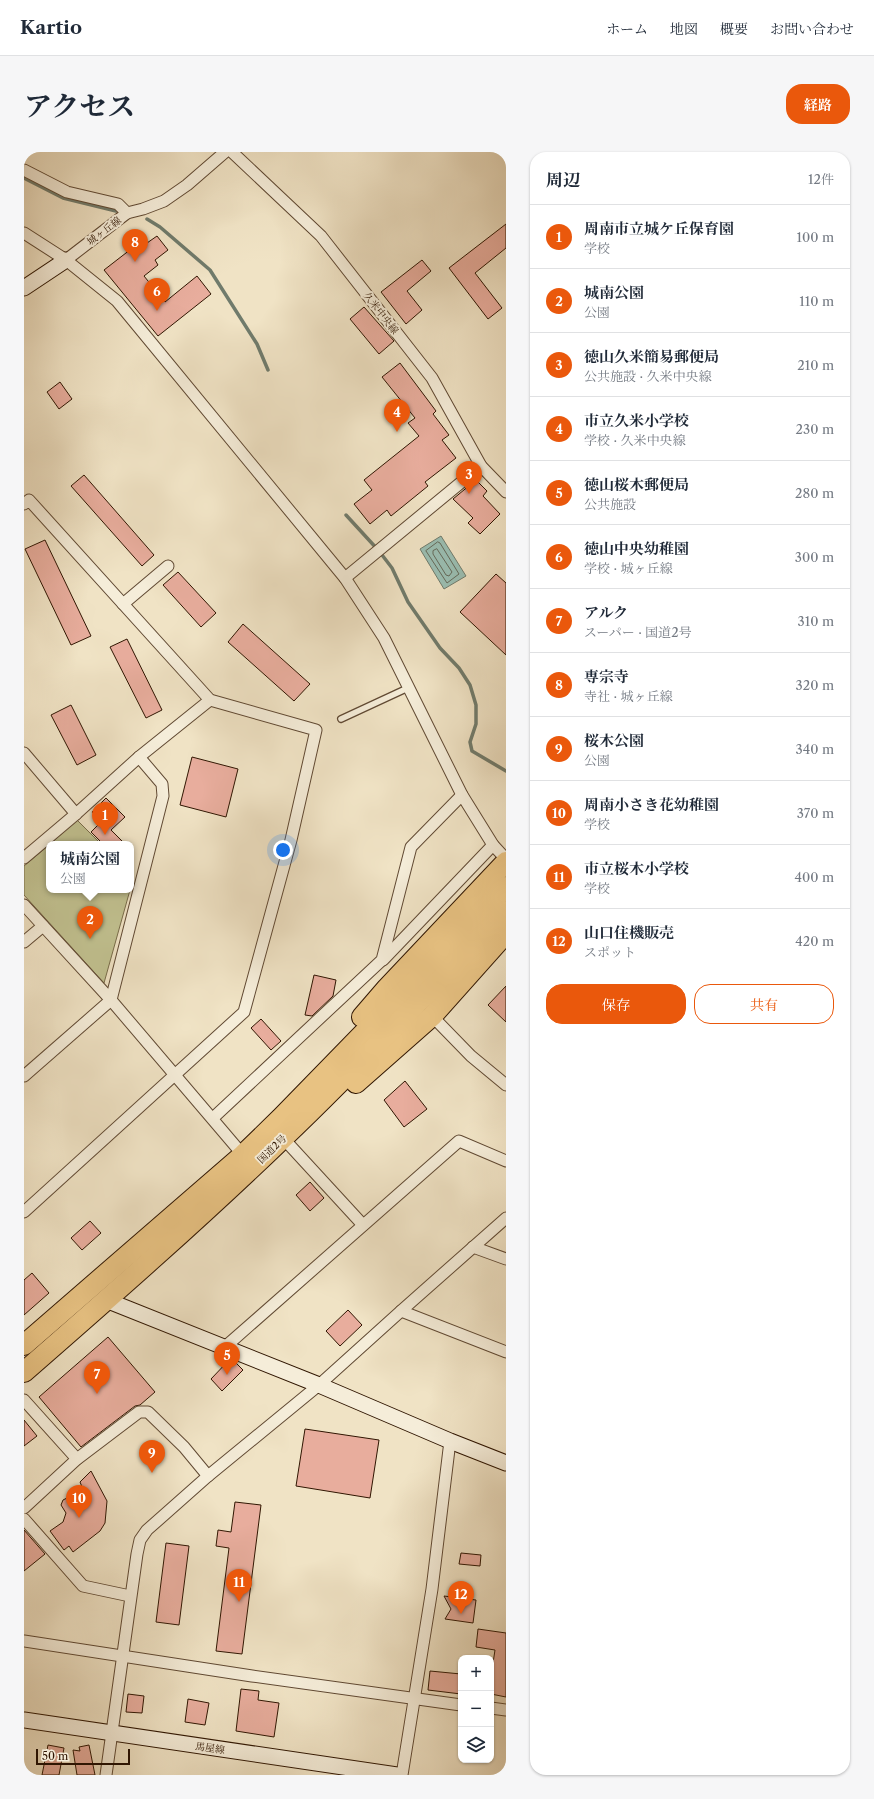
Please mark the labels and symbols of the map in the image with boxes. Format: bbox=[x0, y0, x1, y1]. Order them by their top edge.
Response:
street label: 城ヶ丘線 bbox=[84, 214, 124, 248]
pin: 8 bbox=[122, 229, 148, 262]
pin: 6 bbox=[144, 278, 170, 311]
street label: 久米中央線 bbox=[360, 289, 402, 337]
pin: 4 bbox=[384, 399, 410, 432]
pin: 3 bbox=[456, 461, 482, 494]
pin: 1 bbox=[92, 802, 118, 835]
your location bbox=[273, 840, 293, 860]
pin: 2 bbox=[77, 906, 103, 939]
street label: 国道2号 bbox=[255, 1132, 289, 1166]
pin: 5 bbox=[214, 1342, 240, 1375]
pin: 7 bbox=[84, 1361, 110, 1394]
pin: 9 bbox=[139, 1440, 165, 1473]
pin: 10 bbox=[66, 1485, 92, 1518]
pin: 11 bbox=[226, 1569, 252, 1602]
pin: 12 bbox=[448, 1581, 474, 1614]
street label: 馬屋線 bbox=[194, 1739, 226, 1757]
scale bar bbox=[36, 1747, 130, 1766]

